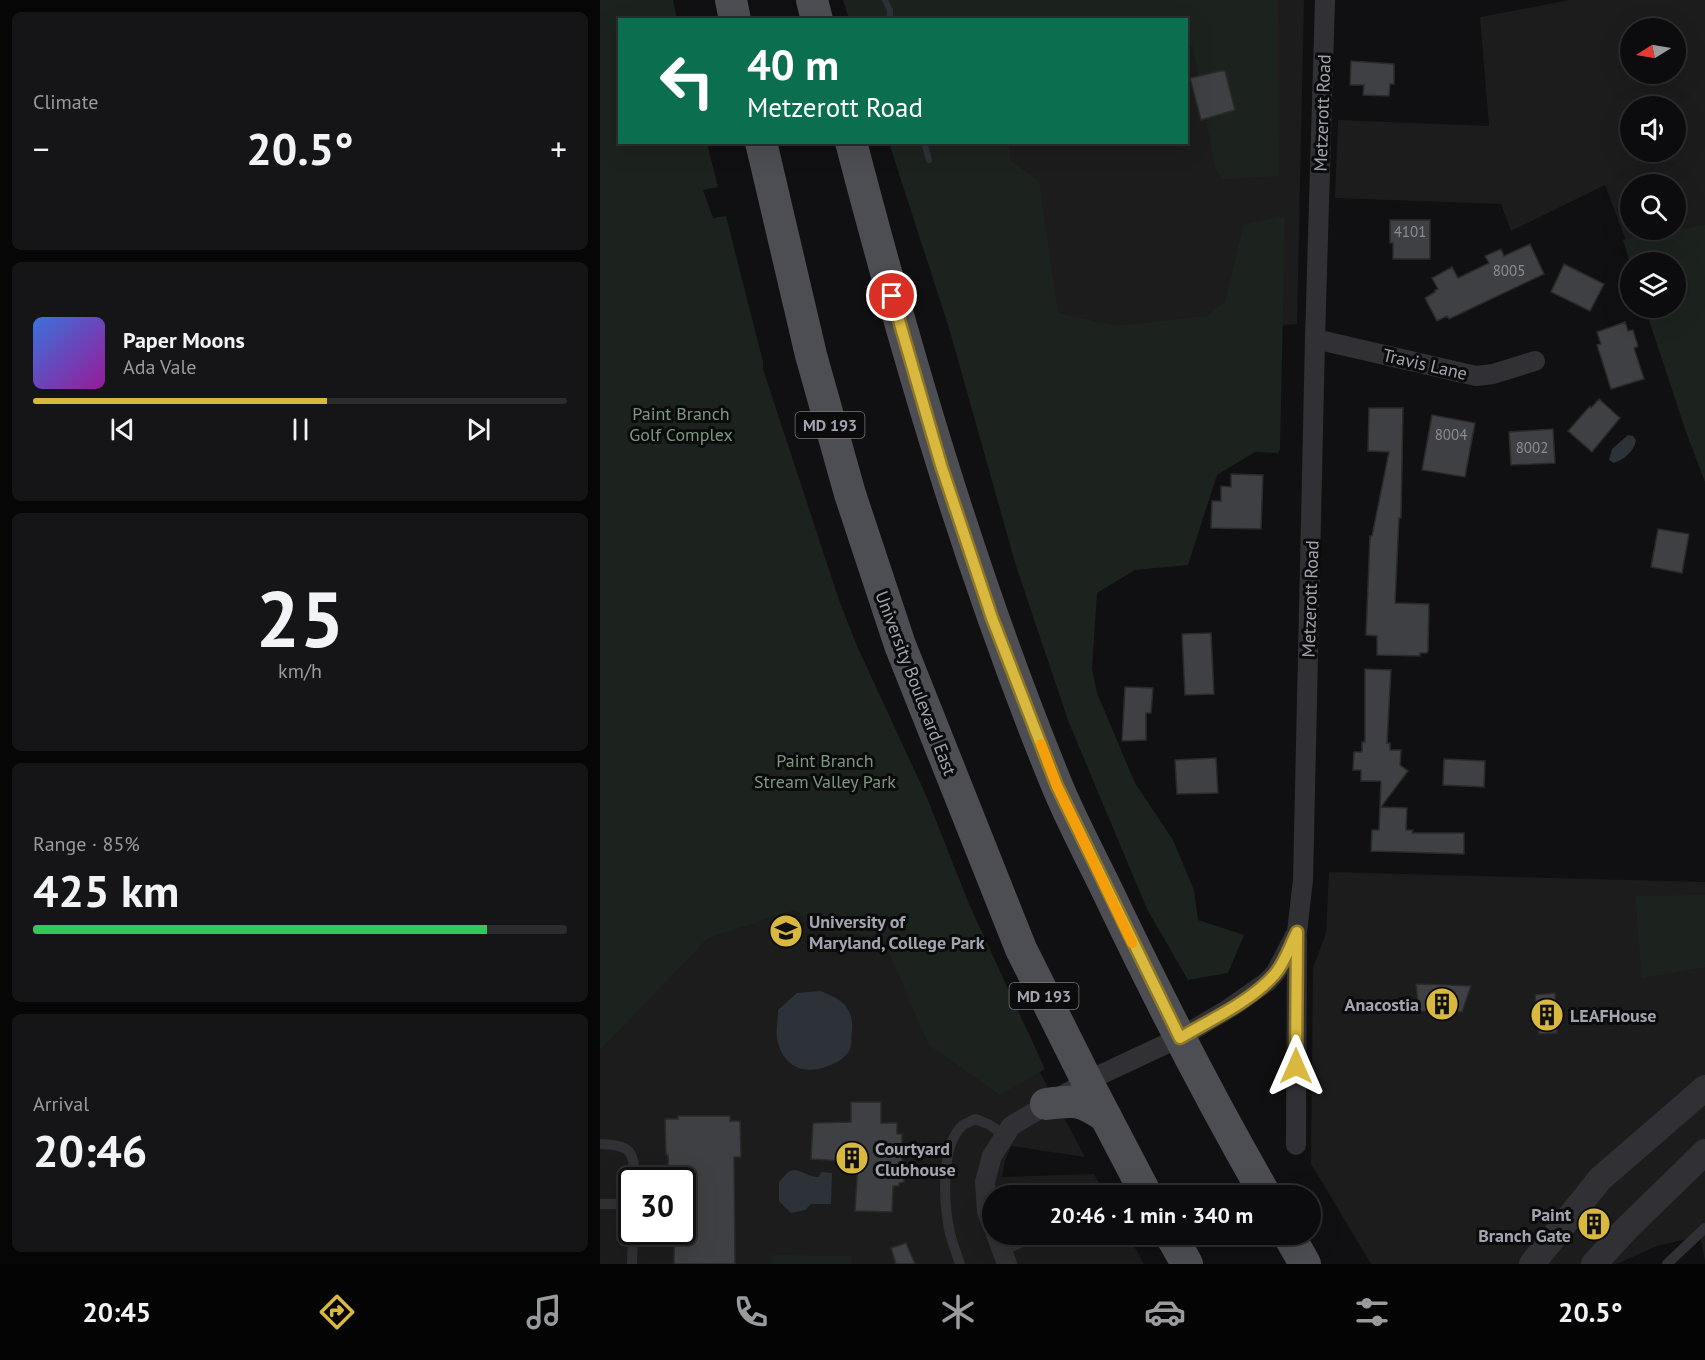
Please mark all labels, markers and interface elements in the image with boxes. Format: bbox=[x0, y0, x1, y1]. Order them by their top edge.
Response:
north arrow bbox=[1620, 18, 1686, 84]
map controls bbox=[1620, 18, 1686, 318]
text: 40 m bbox=[747, 37, 839, 92]
icon: left bbox=[648, 42, 726, 120]
street label: Metzerott Road bbox=[1308, 54, 1336, 172]
text: Climate bbox=[33, 89, 99, 115]
text: Metzerott Road bbox=[747, 90, 923, 124]
button: sound bbox=[1620, 96, 1686, 162]
text: 20.5° bbox=[246, 119, 354, 177]
text: − bbox=[33, 127, 50, 170]
text: + bbox=[550, 127, 567, 170]
button: search bbox=[1620, 174, 1686, 240]
house number: 4101 bbox=[1394, 222, 1426, 241]
button: layers bbox=[1620, 252, 1686, 318]
house number: 8005 bbox=[1493, 261, 1525, 280]
pin bbox=[866, 270, 917, 321]
icon: arrive bbox=[875, 279, 908, 312]
text: Paper Moons bbox=[123, 326, 245, 354]
street label: Travis Lane bbox=[1381, 343, 1469, 385]
text: Ada Vale bbox=[123, 354, 196, 380]
park label: Paint Branch Golf Complex bbox=[629, 402, 733, 446]
road number: MD 193 bbox=[796, 412, 864, 438]
icon: previous bbox=[106, 413, 139, 446]
icon: pause bbox=[284, 413, 317, 446]
icon: next bbox=[462, 413, 495, 446]
house number: 8004 bbox=[1435, 425, 1467, 444]
house number: 8002 bbox=[1516, 438, 1548, 457]
street label: Metzerott Road bbox=[1296, 540, 1324, 658]
text: 25 bbox=[256, 568, 344, 669]
street label: University Boulevard East bbox=[870, 588, 962, 778]
text: km/h bbox=[278, 658, 322, 684]
park label: Paint Branch Stream Valley Park bbox=[754, 749, 896, 793]
text: Range · 85% bbox=[33, 831, 140, 857]
text: 425 km bbox=[33, 861, 179, 919]
place label: University of Maryland, College Park bbox=[809, 910, 985, 954]
school or university icon: University of Maryland, College Park bbox=[768, 913, 804, 949]
road number: MD 193 bbox=[1010, 983, 1078, 1009]
building icon: Anacostia bbox=[1424, 986, 1460, 1022]
place label: Anacostia bbox=[1345, 993, 1419, 1016]
building icon: LEAFHouse bbox=[1529, 997, 1565, 1033]
place label: LEAFHouse bbox=[1570, 1004, 1657, 1027]
position arrow bbox=[1264, 1034, 1328, 1098]
text: Arrival bbox=[33, 1091, 89, 1117]
text: 20:46 bbox=[33, 1121, 147, 1179]
place label: Courtyard Clubhouse bbox=[875, 1137, 956, 1181]
building icon: Courtyard Clubhouse bbox=[834, 1140, 870, 1176]
speed limit sign: 30 bbox=[618, 1167, 696, 1245]
text: 20:46 · 1 min · 340 m bbox=[1050, 1201, 1253, 1229]
place label: Paint Branch Gate bbox=[1478, 1203, 1572, 1247]
building icon: Paint Branch Gate bbox=[1576, 1206, 1612, 1242]
icon: directions bbox=[316, 1291, 358, 1333]
icon: music bbox=[523, 1291, 565, 1333]
icon: phone bbox=[730, 1291, 772, 1333]
icon: climate bbox=[937, 1291, 979, 1333]
icon: car bbox=[1144, 1291, 1186, 1333]
icon: filters bbox=[1351, 1291, 1393, 1333]
text: 20:45 bbox=[83, 1295, 151, 1329]
text: 20.5° bbox=[1558, 1295, 1622, 1329]

